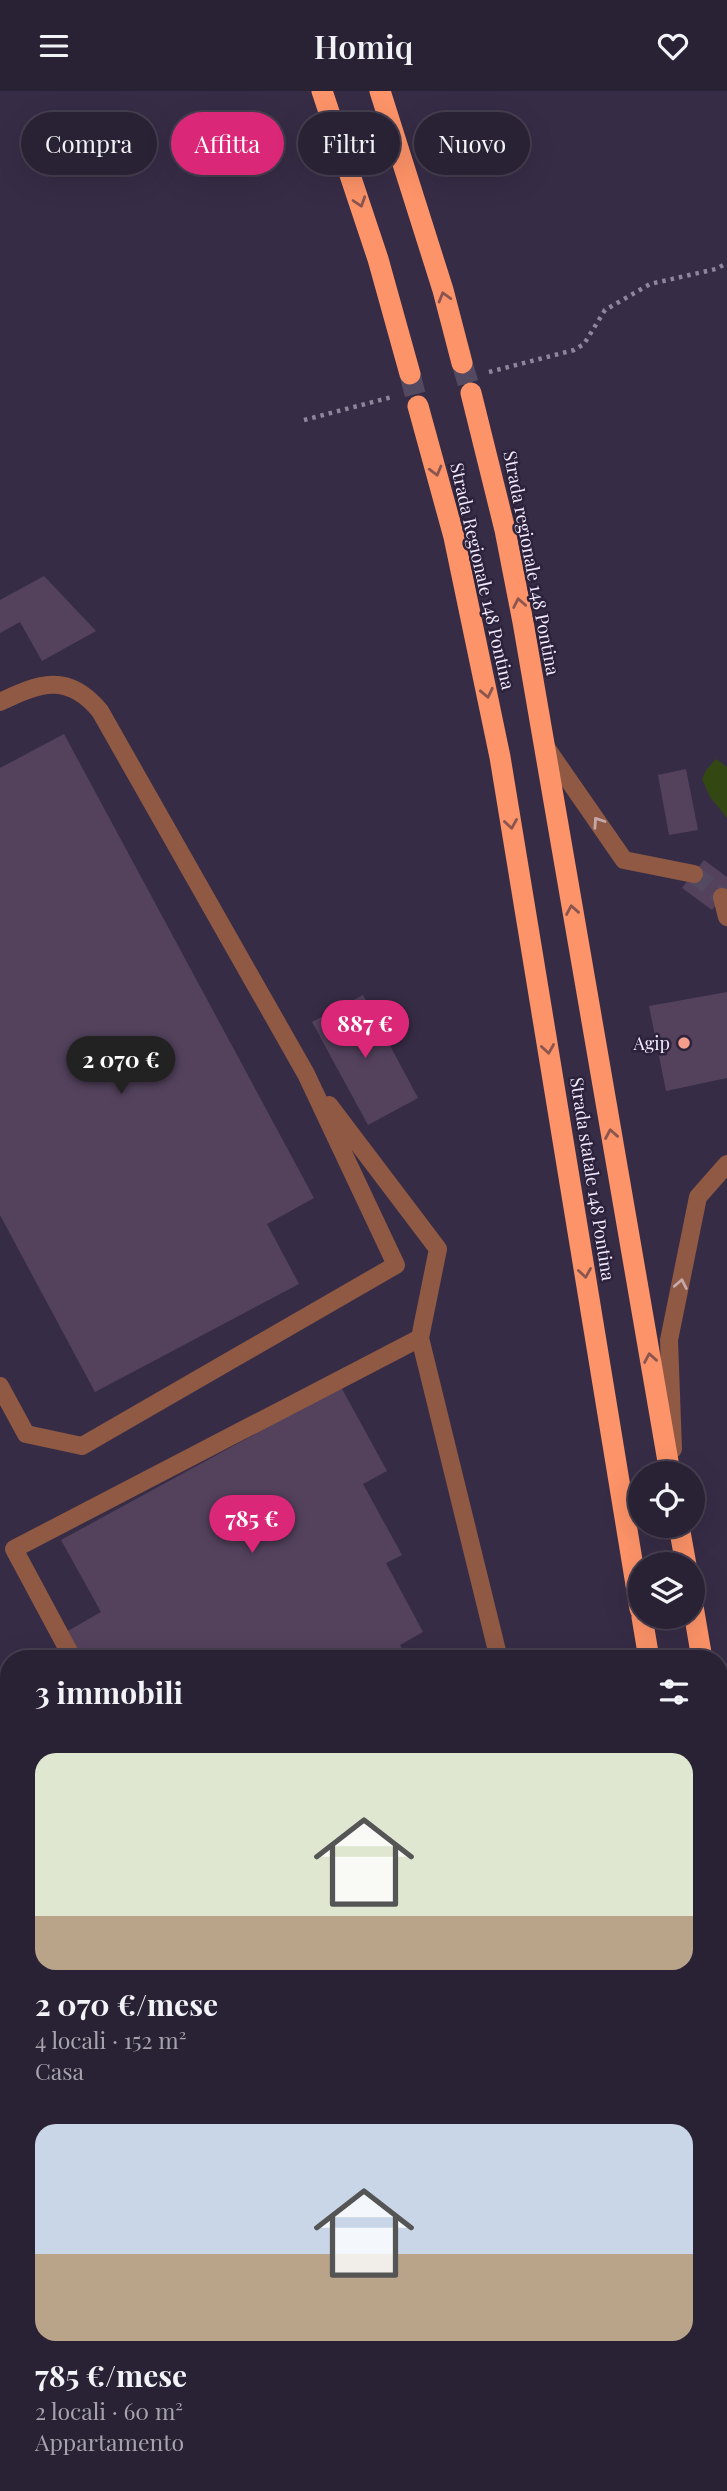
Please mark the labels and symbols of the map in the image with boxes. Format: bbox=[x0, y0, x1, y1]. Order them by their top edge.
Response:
one-way arrow bbox=[351, 196, 366, 208]
one-way arrow bbox=[438, 291, 453, 303]
street label: Strada regionale 148 Pontina bbox=[498, 449, 566, 677]
street label: Strada Regionale 148 Pontina bbox=[445, 460, 521, 692]
one-way arrow bbox=[428, 465, 442, 477]
one-way arrow bbox=[512, 597, 527, 609]
one-way arrow bbox=[478, 687, 493, 699]
one-way arrow bbox=[593, 817, 606, 830]
one-way arrow bbox=[503, 818, 518, 830]
one-way arrow bbox=[565, 904, 580, 916]
pin: 887 € bbox=[316, 1000, 414, 1060]
place label: Agip bbox=[632, 1031, 670, 1055]
marker: Agip bbox=[676, 1035, 692, 1051]
pin: 2 070 € bbox=[56, 1037, 186, 1096]
one-way arrow bbox=[540, 1043, 555, 1055]
street label: Strada statale 148 Pontina bbox=[565, 1076, 621, 1283]
one-way arrow bbox=[604, 1128, 619, 1140]
one-way arrow bbox=[577, 1267, 592, 1279]
one-way arrow bbox=[672, 1278, 687, 1290]
one-way arrow bbox=[643, 1352, 658, 1364]
pin: 785 € bbox=[203, 1495, 301, 1555]

